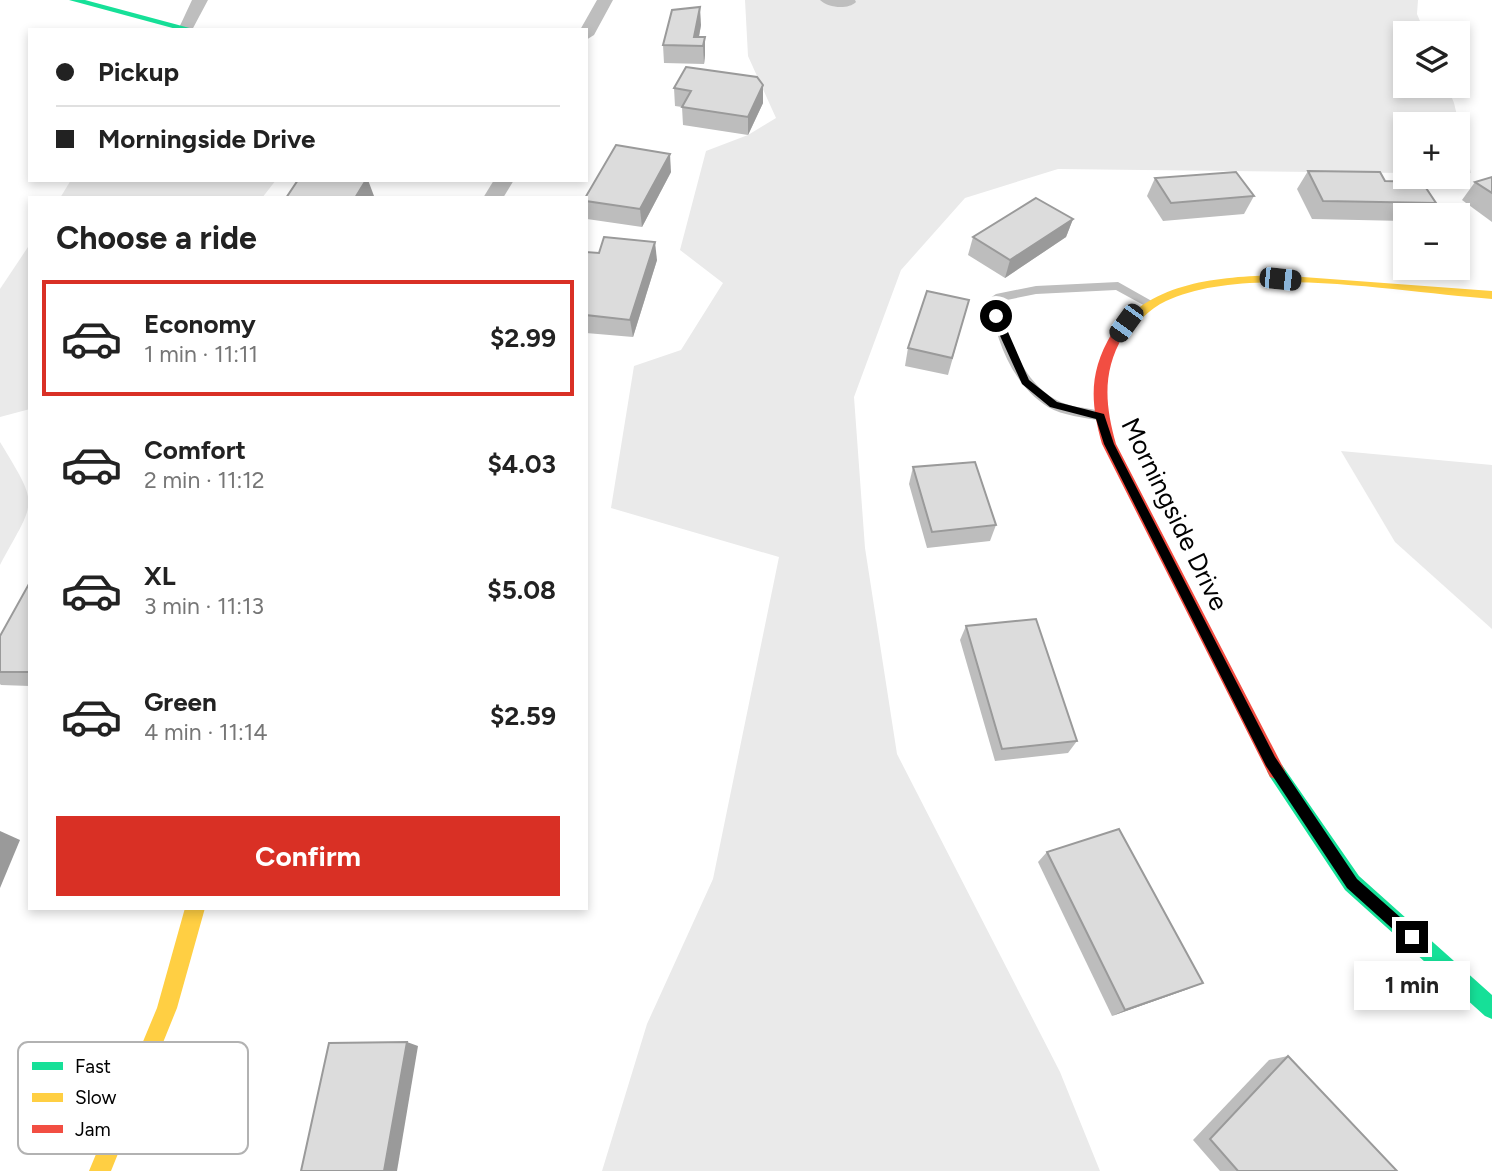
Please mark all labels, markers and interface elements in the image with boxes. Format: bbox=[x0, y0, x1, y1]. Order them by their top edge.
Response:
map controls bbox=[1393, 21, 1470, 280]
button: layers bbox=[1393, 21, 1470, 98]
text: Pickup bbox=[98, 56, 179, 88]
button: + bbox=[1393, 112, 1470, 189]
text: Morningside Drive bbox=[98, 123, 316, 155]
button: − bbox=[1393, 203, 1470, 280]
text: Choose a ride bbox=[56, 219, 257, 257]
car bbox=[1259, 266, 1302, 292]
route start bbox=[980, 300, 1012, 332]
car bbox=[1106, 300, 1147, 346]
icon: car bbox=[60, 307, 123, 370]
text: Economy bbox=[144, 308, 256, 340]
text: $2.99 bbox=[490, 322, 556, 354]
text: 1 min · 11:11 bbox=[144, 340, 258, 368]
street label: Morningside Drive bbox=[1115, 412, 1235, 616]
icon: car bbox=[60, 433, 123, 496]
text: Comfort bbox=[144, 434, 246, 466]
text: $4.03 bbox=[487, 448, 556, 480]
text: 2 min · 11:12 bbox=[144, 466, 265, 494]
icon: car bbox=[60, 559, 123, 622]
text: XL bbox=[144, 560, 176, 592]
text: $5.08 bbox=[487, 574, 556, 606]
text: 3 min · 11:13 bbox=[144, 592, 264, 620]
icon: car bbox=[60, 685, 123, 748]
text: Green bbox=[144, 686, 217, 718]
text: $2.59 bbox=[490, 700, 556, 732]
text: 4 min · 11:14 bbox=[144, 718, 268, 746]
button: Confirm bbox=[56, 816, 560, 896]
route end bbox=[1396, 921, 1428, 953]
callout: 1 min bbox=[1354, 962, 1470, 1010]
text: 1 min bbox=[1385, 971, 1439, 999]
legend bbox=[18, 1042, 248, 1154]
text: Fast bbox=[75, 1055, 111, 1078]
text: Slow bbox=[75, 1086, 117, 1109]
text: Jam bbox=[75, 1118, 111, 1141]

